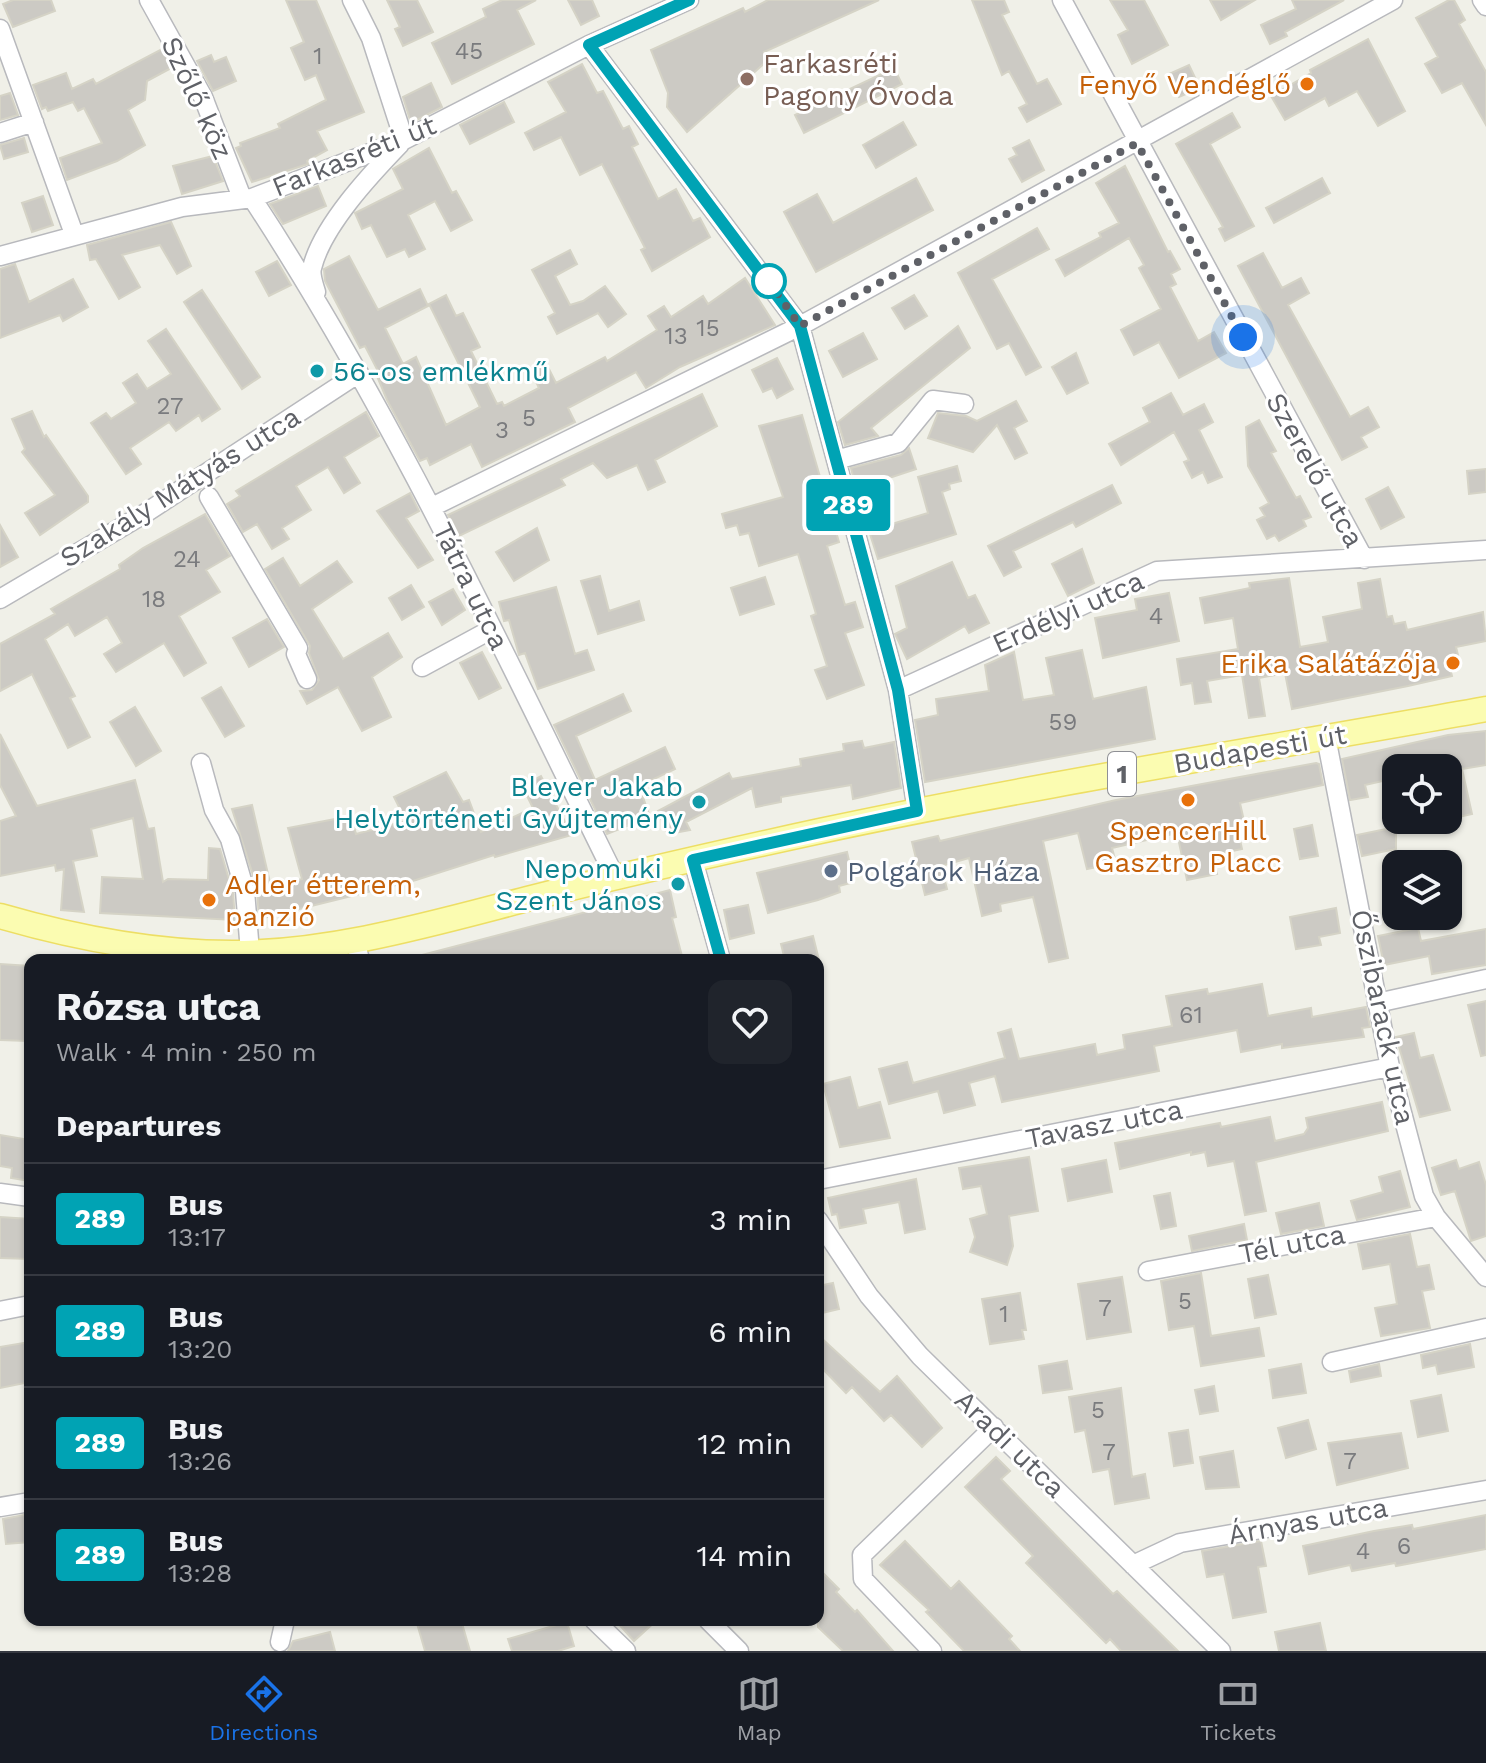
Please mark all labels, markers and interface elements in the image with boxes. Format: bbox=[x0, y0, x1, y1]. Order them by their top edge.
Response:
street label: Szőlő köz bbox=[154, 32, 240, 164]
house number: 45 bbox=[455, 37, 483, 65]
house number: 1 bbox=[313, 42, 323, 70]
place label: Farkasréti Pagony Óvoda bbox=[763, 47, 954, 112]
place label: Fenyő Vendéglő bbox=[1078, 68, 1291, 101]
marker: Farkasréti Pagony Óvoda bbox=[738, 70, 756, 88]
marker: Fenyő Vendéglő bbox=[1298, 75, 1316, 93]
street label: Farkasréti út bbox=[267, 108, 441, 204]
unlabelled marker bbox=[752, 264, 786, 298]
house number: 15 bbox=[696, 314, 720, 342]
your location bbox=[1223, 317, 1263, 357]
house number: 13 bbox=[664, 322, 688, 350]
place label: 56-os emlékmű bbox=[333, 355, 549, 388]
marker: 56-os emlékmű bbox=[308, 362, 326, 380]
street label: Szerelő utca bbox=[1259, 387, 1371, 553]
house number: 27 bbox=[157, 392, 183, 420]
street label: Szakály Mátyás utca bbox=[54, 400, 306, 574]
house number: 5 bbox=[522, 404, 536, 432]
house number: 3 bbox=[495, 416, 509, 444]
line badge: 289 bbox=[802, 479, 894, 531]
text: 289 bbox=[822, 488, 874, 521]
street label: Tátra utca bbox=[426, 517, 516, 655]
house number: 24 bbox=[173, 545, 201, 573]
street label: Erdélyi utca bbox=[987, 564, 1149, 660]
house number: 18 bbox=[142, 585, 166, 613]
house number: 4 bbox=[1149, 602, 1163, 630]
place label: Erika Salátázója bbox=[1220, 647, 1437, 680]
marker: Erika Salátázója bbox=[1444, 654, 1462, 672]
house number: 59 bbox=[1049, 708, 1077, 736]
street label: Budapesti út bbox=[1171, 717, 1349, 780]
road number: 1 bbox=[1108, 752, 1136, 796]
map controls bbox=[1382, 754, 1462, 930]
button: locate bbox=[1382, 754, 1462, 834]
place label: Bleyer Jakab Helytörténeti Gyűjtemény bbox=[334, 770, 684, 835]
marker: SpencerHill Gasztro Placc bbox=[1179, 791, 1197, 809]
marker: Bleyer Jakab Helytörténeti Gyűjtemény bbox=[690, 793, 708, 811]
place label: SpencerHill Gasztro Placc bbox=[1094, 814, 1282, 879]
button: layers bbox=[1382, 850, 1462, 930]
place label: Nepomuki Szent János bbox=[495, 852, 662, 917]
place label: Polgárok Háza bbox=[847, 855, 1040, 888]
marker: Polgárok Háza bbox=[822, 862, 840, 880]
place label: Adler étterem, panzió bbox=[225, 868, 421, 933]
marker: Nepomuki Szent János bbox=[669, 875, 687, 893]
marker: Adler étterem, panzió bbox=[200, 891, 218, 909]
street label: Őszibarack utca bbox=[1344, 906, 1422, 1128]
button: heart bbox=[708, 980, 792, 1064]
text: Rózsa utca bbox=[56, 985, 261, 1029]
house number: 61 bbox=[1179, 1001, 1203, 1029]
text: Walk · 4 min · 250 m bbox=[56, 1037, 317, 1067]
street label: Tavasz utca bbox=[1023, 1093, 1185, 1155]
text: Departures bbox=[56, 1108, 221, 1143]
text: Bus bbox=[168, 1187, 223, 1222]
text: 289 bbox=[74, 1202, 126, 1235]
text: 3 min bbox=[709, 1202, 792, 1237]
street label: Tél utca bbox=[1236, 1218, 1348, 1270]
text: 13:17 bbox=[168, 1222, 226, 1252]
house number: 5 bbox=[1178, 1287, 1192, 1315]
house number: 7 bbox=[1098, 1294, 1112, 1322]
text: Bus bbox=[168, 1299, 223, 1334]
house number: 1 bbox=[999, 1300, 1009, 1328]
text: 289 bbox=[74, 1314, 126, 1347]
text: 6 min bbox=[708, 1314, 792, 1349]
text: 13:20 bbox=[168, 1334, 232, 1364]
street label: Aradi utca bbox=[948, 1383, 1072, 1505]
house number: 5 bbox=[1091, 1396, 1105, 1424]
text: Bus bbox=[168, 1411, 223, 1446]
text: 289 bbox=[74, 1426, 126, 1459]
text: 12 min bbox=[697, 1426, 792, 1461]
house number: 7 bbox=[1102, 1438, 1116, 1466]
text: 13:26 bbox=[168, 1446, 232, 1476]
house number: 7 bbox=[1343, 1447, 1357, 1475]
street label: Árnyas utca bbox=[1226, 1491, 1391, 1551]
text: Bus bbox=[168, 1523, 223, 1558]
house number: 6 bbox=[1397, 1532, 1411, 1560]
house number: 4 bbox=[1356, 1537, 1370, 1565]
text: 289 bbox=[74, 1538, 126, 1571]
text: 14 min bbox=[697, 1538, 792, 1573]
text: 13:28 bbox=[168, 1558, 232, 1588]
tab: Directions bbox=[209, 1672, 318, 1745]
tab: Map bbox=[737, 1672, 782, 1745]
tab: Tickets bbox=[1200, 1672, 1277, 1745]

